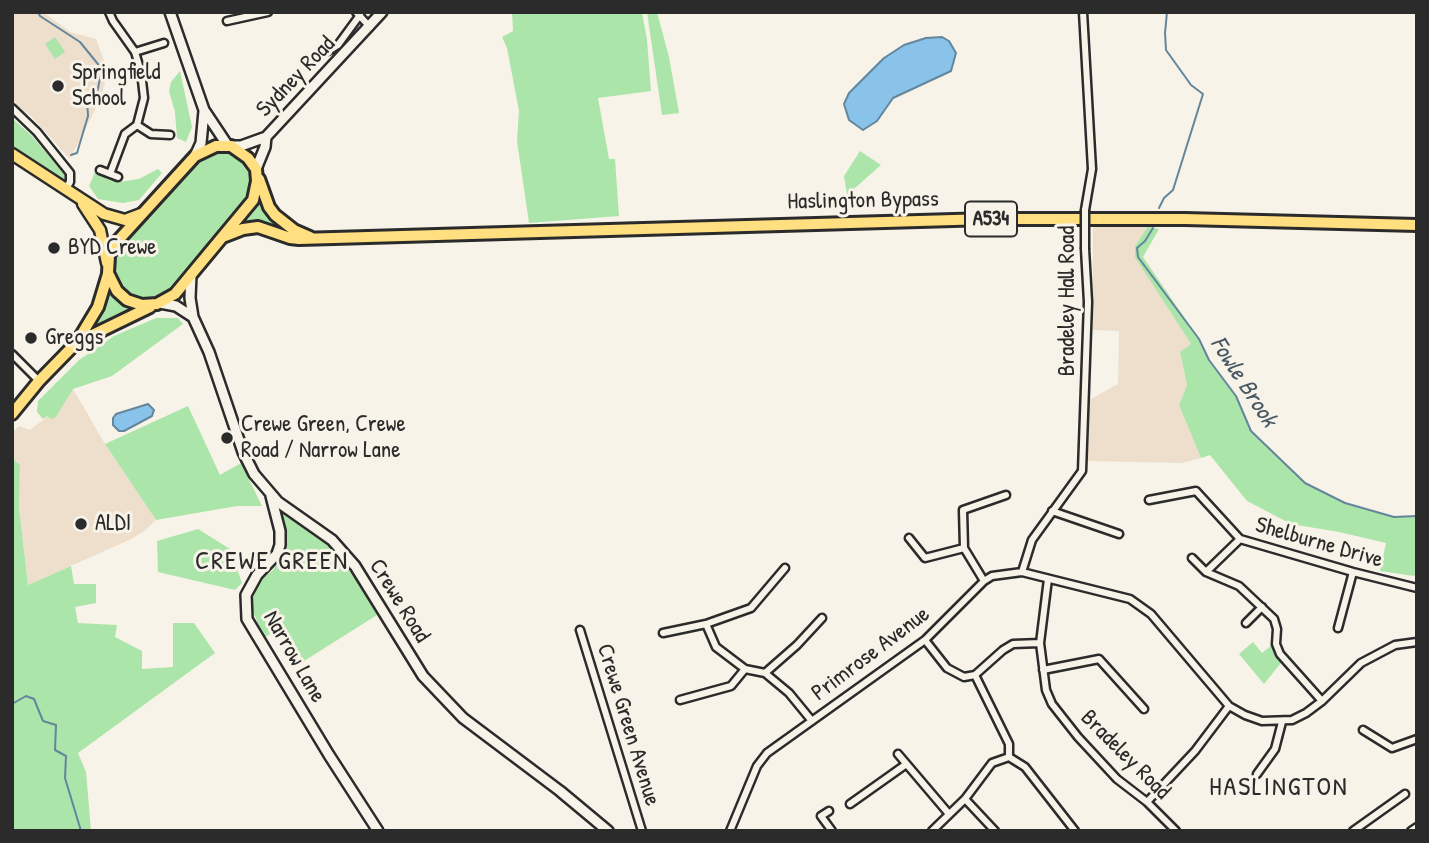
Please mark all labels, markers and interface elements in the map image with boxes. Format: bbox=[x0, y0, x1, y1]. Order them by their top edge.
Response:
street label: Sydney Road bbox=[251, 31, 341, 123]
place label: Springfield School bbox=[72, 59, 160, 113]
marker: Springfield School bbox=[50, 78, 66, 94]
street label: Haslington Bypass bbox=[787, 186, 939, 216]
road number: A534 bbox=[965, 202, 1017, 236]
street label: Bradeley Hall Road bbox=[1054, 226, 1082, 376]
place label: BYD Crewe bbox=[68, 234, 156, 262]
marker: BYD Crewe bbox=[46, 240, 62, 256]
place label: Greggs bbox=[45, 324, 103, 352]
marker: Greggs bbox=[23, 330, 39, 346]
water label: Fowle Brook bbox=[1203, 331, 1283, 433]
place label: Crewe Green, Crewe Road / Narrow Lane bbox=[241, 411, 406, 465]
marker: Crewe Green, Crewe Road / Narrow Lane bbox=[219, 430, 235, 446]
place label: ALDI bbox=[95, 510, 131, 538]
street label: Shelburne Drive bbox=[1252, 512, 1386, 574]
marker: ALDI bbox=[73, 516, 89, 532]
district label: CREWE GREEN bbox=[196, 546, 348, 578]
street label: Crewe Road bbox=[363, 554, 435, 648]
street label: Primrose Avenue bbox=[807, 601, 935, 707]
street label: Narrow Lane bbox=[257, 606, 331, 708]
street label: Crewe Green Avenue bbox=[590, 641, 666, 809]
street label: Bradeley Road bbox=[1074, 704, 1176, 806]
district label: HASLINGTON bbox=[1211, 772, 1347, 804]

